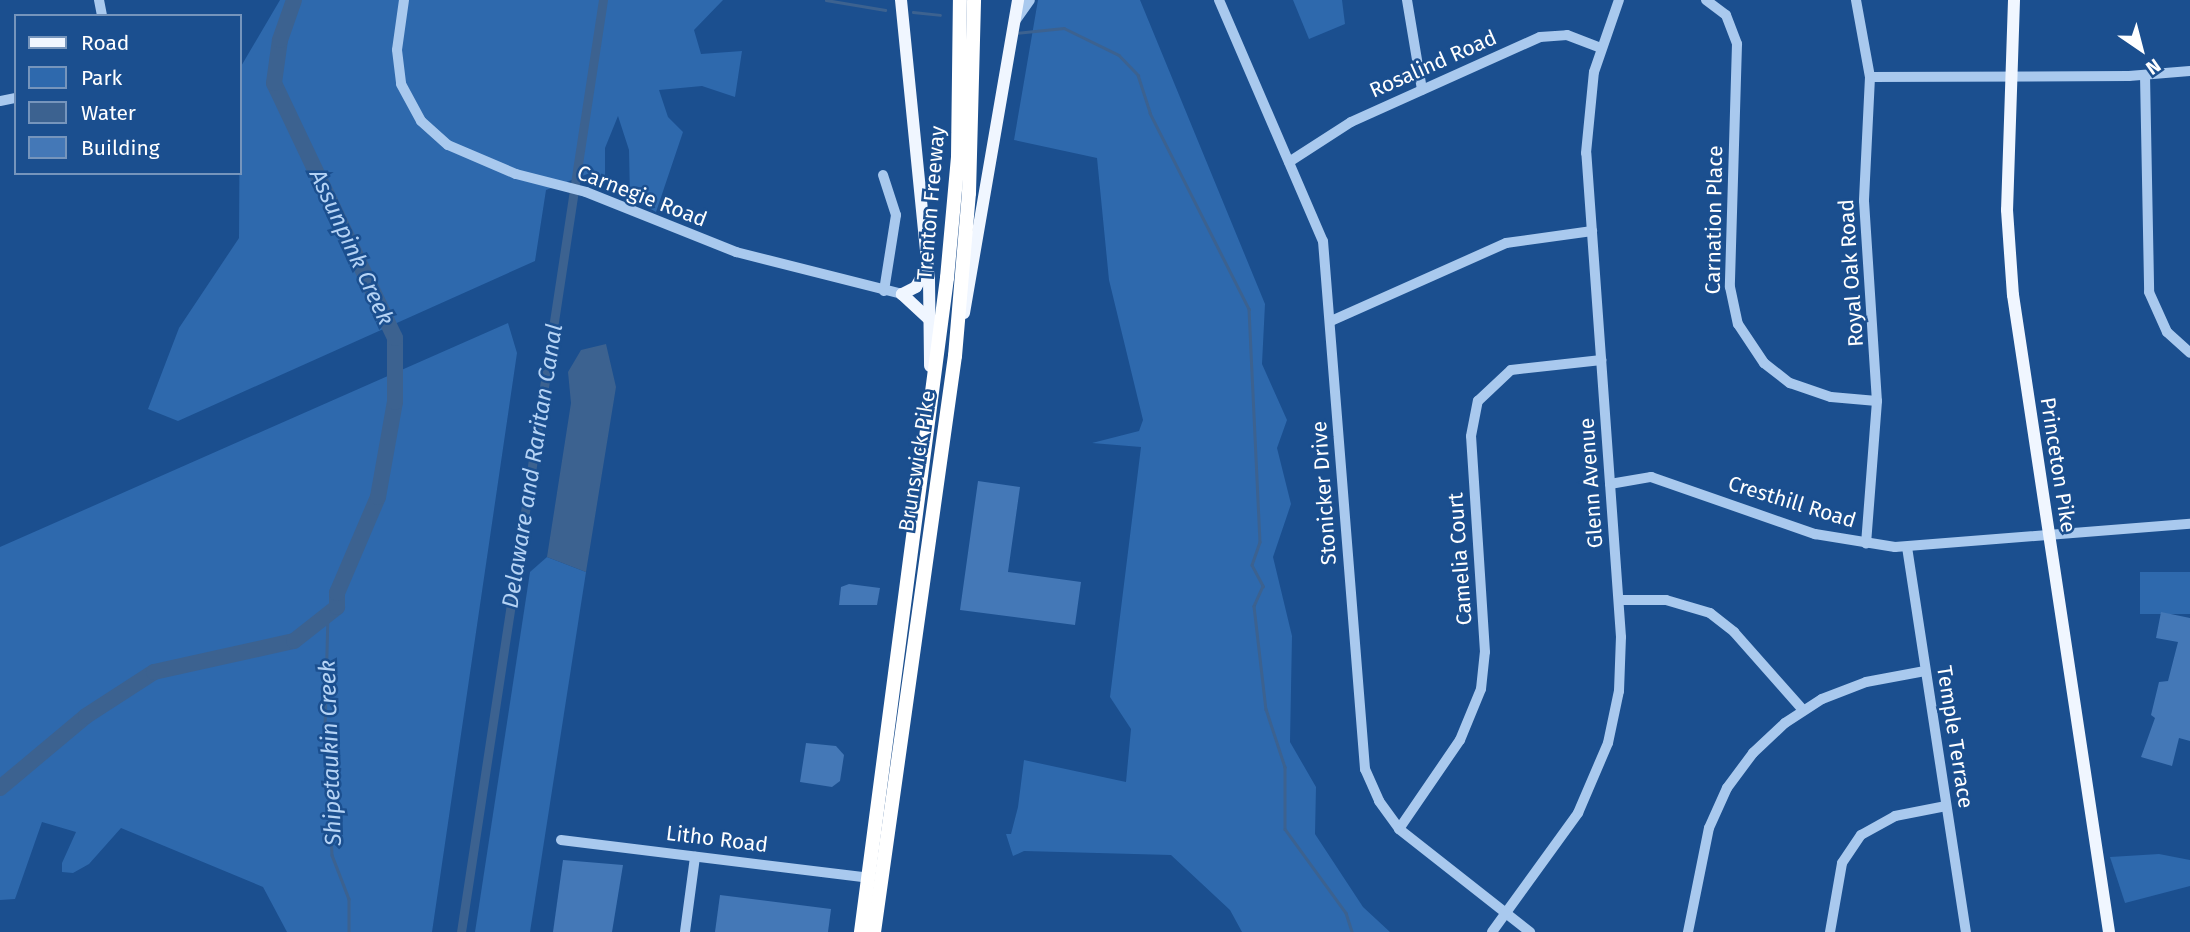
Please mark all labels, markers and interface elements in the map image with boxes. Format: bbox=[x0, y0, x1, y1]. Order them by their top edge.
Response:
legend bbox=[14, 14, 242, 175]
north arrow bbox=[2106, 14, 2176, 84]
street label: Rosalind Road bbox=[1366, 25, 1500, 103]
text: Road bbox=[81, 30, 129, 56]
text: N bbox=[2142, 54, 2165, 80]
text: Park bbox=[81, 65, 122, 91]
text: Water bbox=[81, 100, 136, 126]
street label: Trenton Freeway bbox=[912, 125, 950, 281]
text: Building bbox=[81, 135, 160, 161]
street label: Carnation Place bbox=[1700, 145, 1728, 295]
street label: Carnegie Road bbox=[573, 160, 711, 232]
water label: Assunpink Creek bbox=[304, 165, 400, 329]
street label: Royal Oak Road bbox=[1833, 198, 1869, 348]
water label: Delaware and Raritan Canal bbox=[496, 322, 568, 610]
street label: Brunswick Pike bbox=[893, 389, 941, 533]
street label: Princeton Pike bbox=[2035, 396, 2081, 534]
street label: Glenn Avenue bbox=[1574, 417, 1608, 549]
street label: Stonicker Drive bbox=[1306, 420, 1342, 566]
street label: Cresthill Road bbox=[1725, 471, 1859, 533]
street label: Camelia Court bbox=[1443, 492, 1477, 626]
water label: Shipetaukin Creek bbox=[313, 659, 347, 847]
street label: Temple Terrace bbox=[1931, 664, 1979, 810]
street label: Litho Road bbox=[665, 820, 769, 858]

